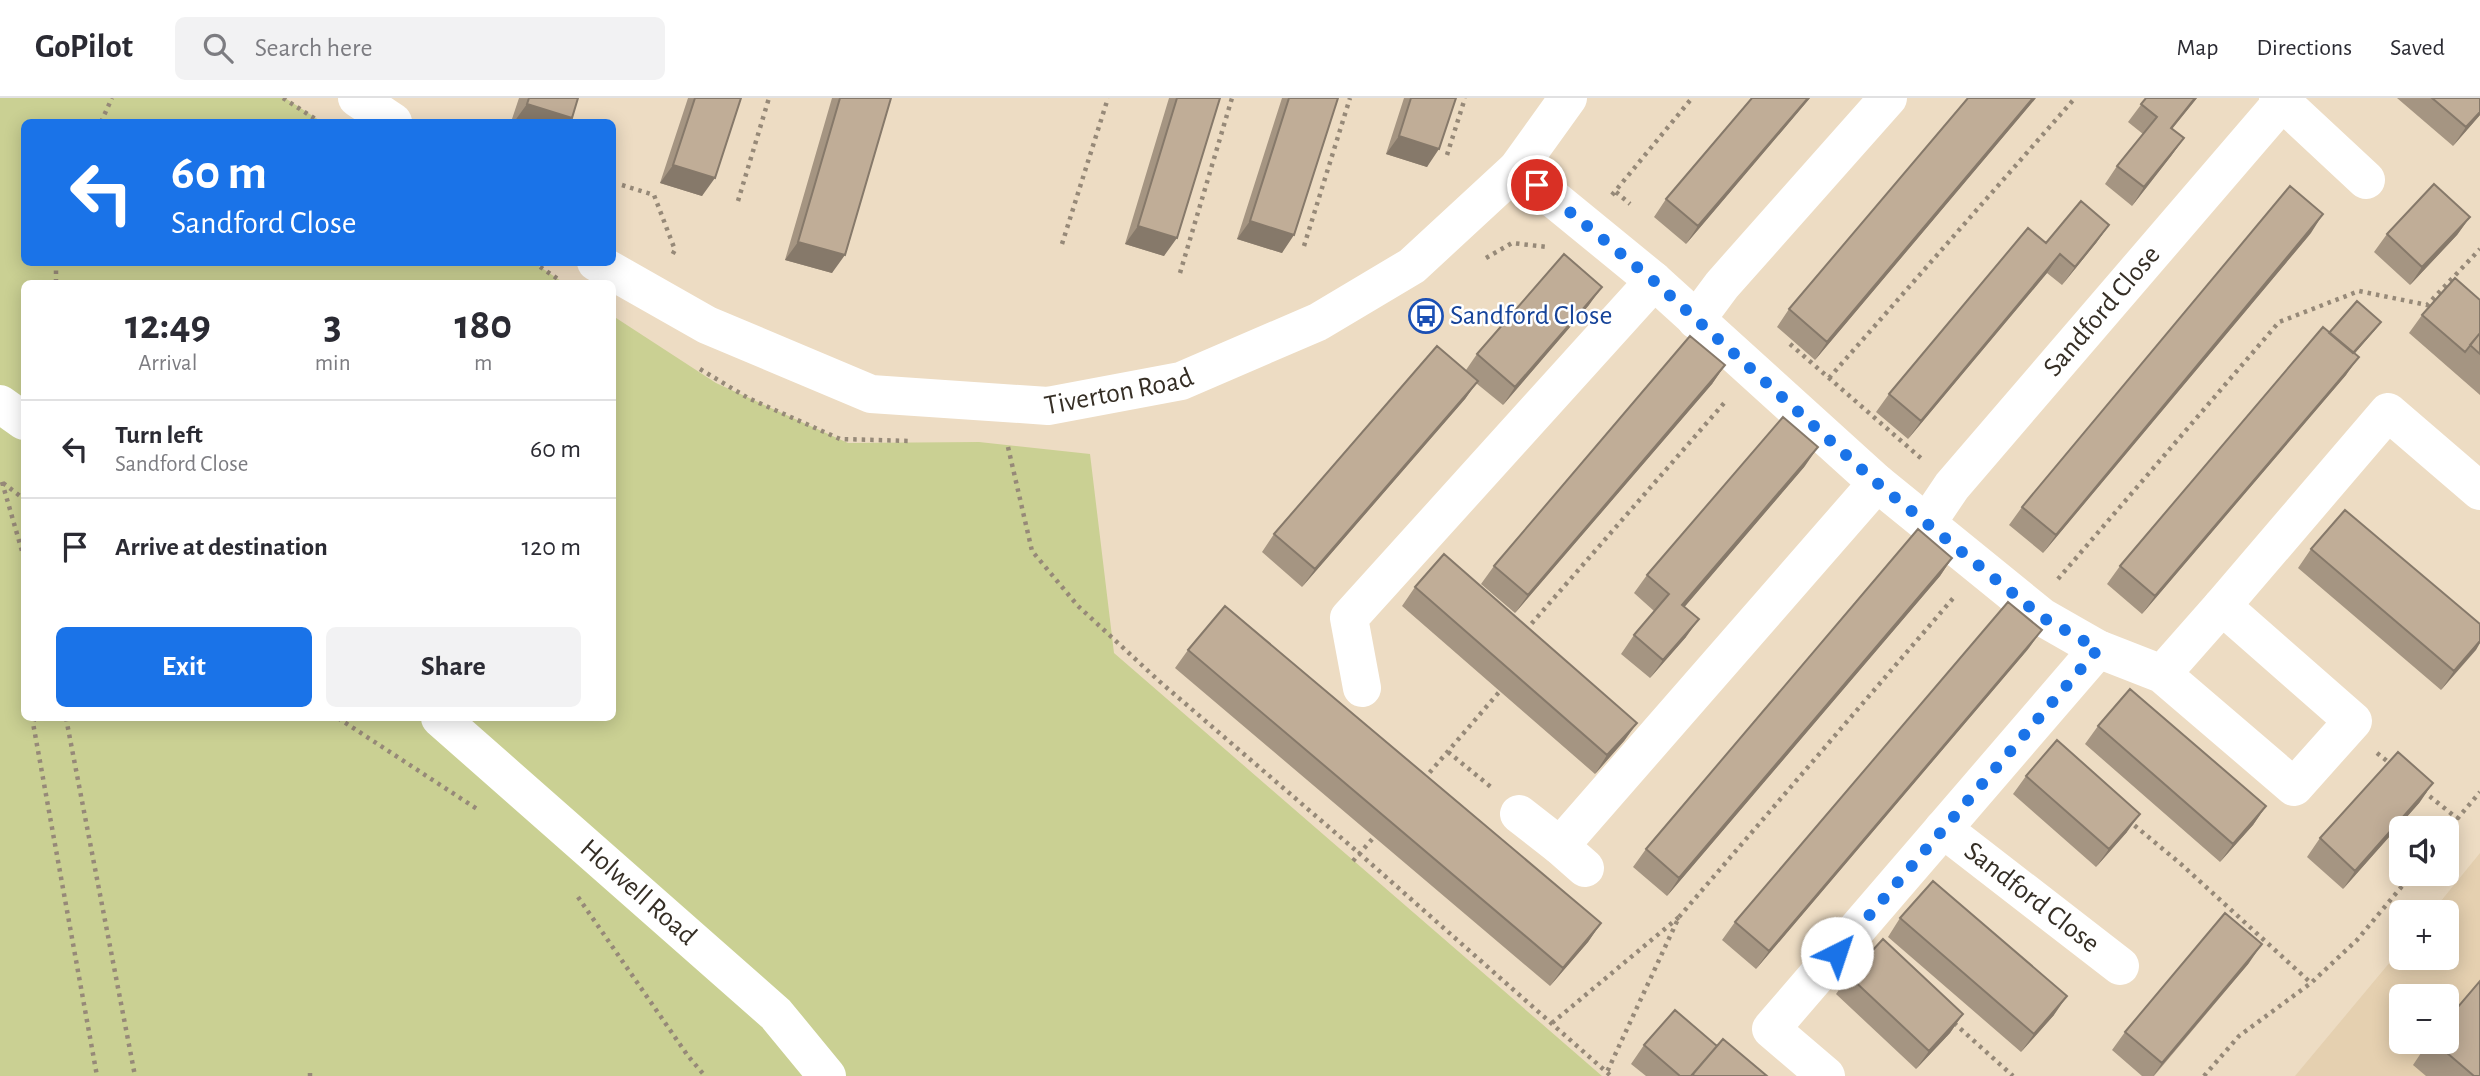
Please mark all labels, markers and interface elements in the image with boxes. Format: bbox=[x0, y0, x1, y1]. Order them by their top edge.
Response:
search box bbox=[175, 17, 665, 80]
icon: search bbox=[199, 29, 237, 67]
text: GoPilot bbox=[35, 31, 133, 64]
text: Search here bbox=[255, 35, 372, 61]
text: Map bbox=[2176, 36, 2218, 60]
text: Directions bbox=[2256, 36, 2352, 60]
text: Saved bbox=[2390, 36, 2445, 60]
icon: left bbox=[56, 147, 147, 238]
text: 60 m bbox=[171, 149, 267, 198]
pin bbox=[1507, 155, 1567, 215]
icon: arrive bbox=[1518, 166, 1556, 204]
text: Sandford Close bbox=[171, 207, 357, 239]
street label: Sandford Close bbox=[2039, 241, 2166, 382]
bus stop icon: Sandford Close bbox=[1407, 297, 1445, 335]
place label: Sandford Close bbox=[1450, 302, 1612, 330]
text: 12:49 bbox=[125, 304, 211, 346]
text: 3 bbox=[324, 304, 342, 346]
text: 180 bbox=[454, 304, 512, 346]
text: Arrival bbox=[138, 352, 197, 375]
text: min bbox=[315, 352, 351, 375]
text: m bbox=[474, 352, 492, 375]
street label: Tiverton Road bbox=[1042, 363, 1198, 420]
text: Turn left bbox=[115, 422, 203, 448]
icon: left bbox=[56, 430, 94, 468]
text: 60 m bbox=[530, 436, 581, 462]
text: Sandford Close bbox=[115, 453, 248, 476]
icon: arrive bbox=[56, 528, 94, 566]
text: Arrive at destination bbox=[115, 534, 328, 560]
text: 120 m bbox=[521, 534, 581, 560]
button: Exit bbox=[56, 627, 312, 707]
button: Share bbox=[326, 627, 581, 707]
map controls bbox=[2389, 816, 2459, 1054]
button: sound bbox=[2389, 816, 2459, 886]
street label: Holwell Road bbox=[574, 834, 702, 951]
street label: Sandford Close bbox=[1959, 837, 2104, 958]
button: + bbox=[2389, 900, 2459, 970]
position arrow bbox=[1800, 916, 1874, 990]
button: − bbox=[2389, 984, 2459, 1054]

